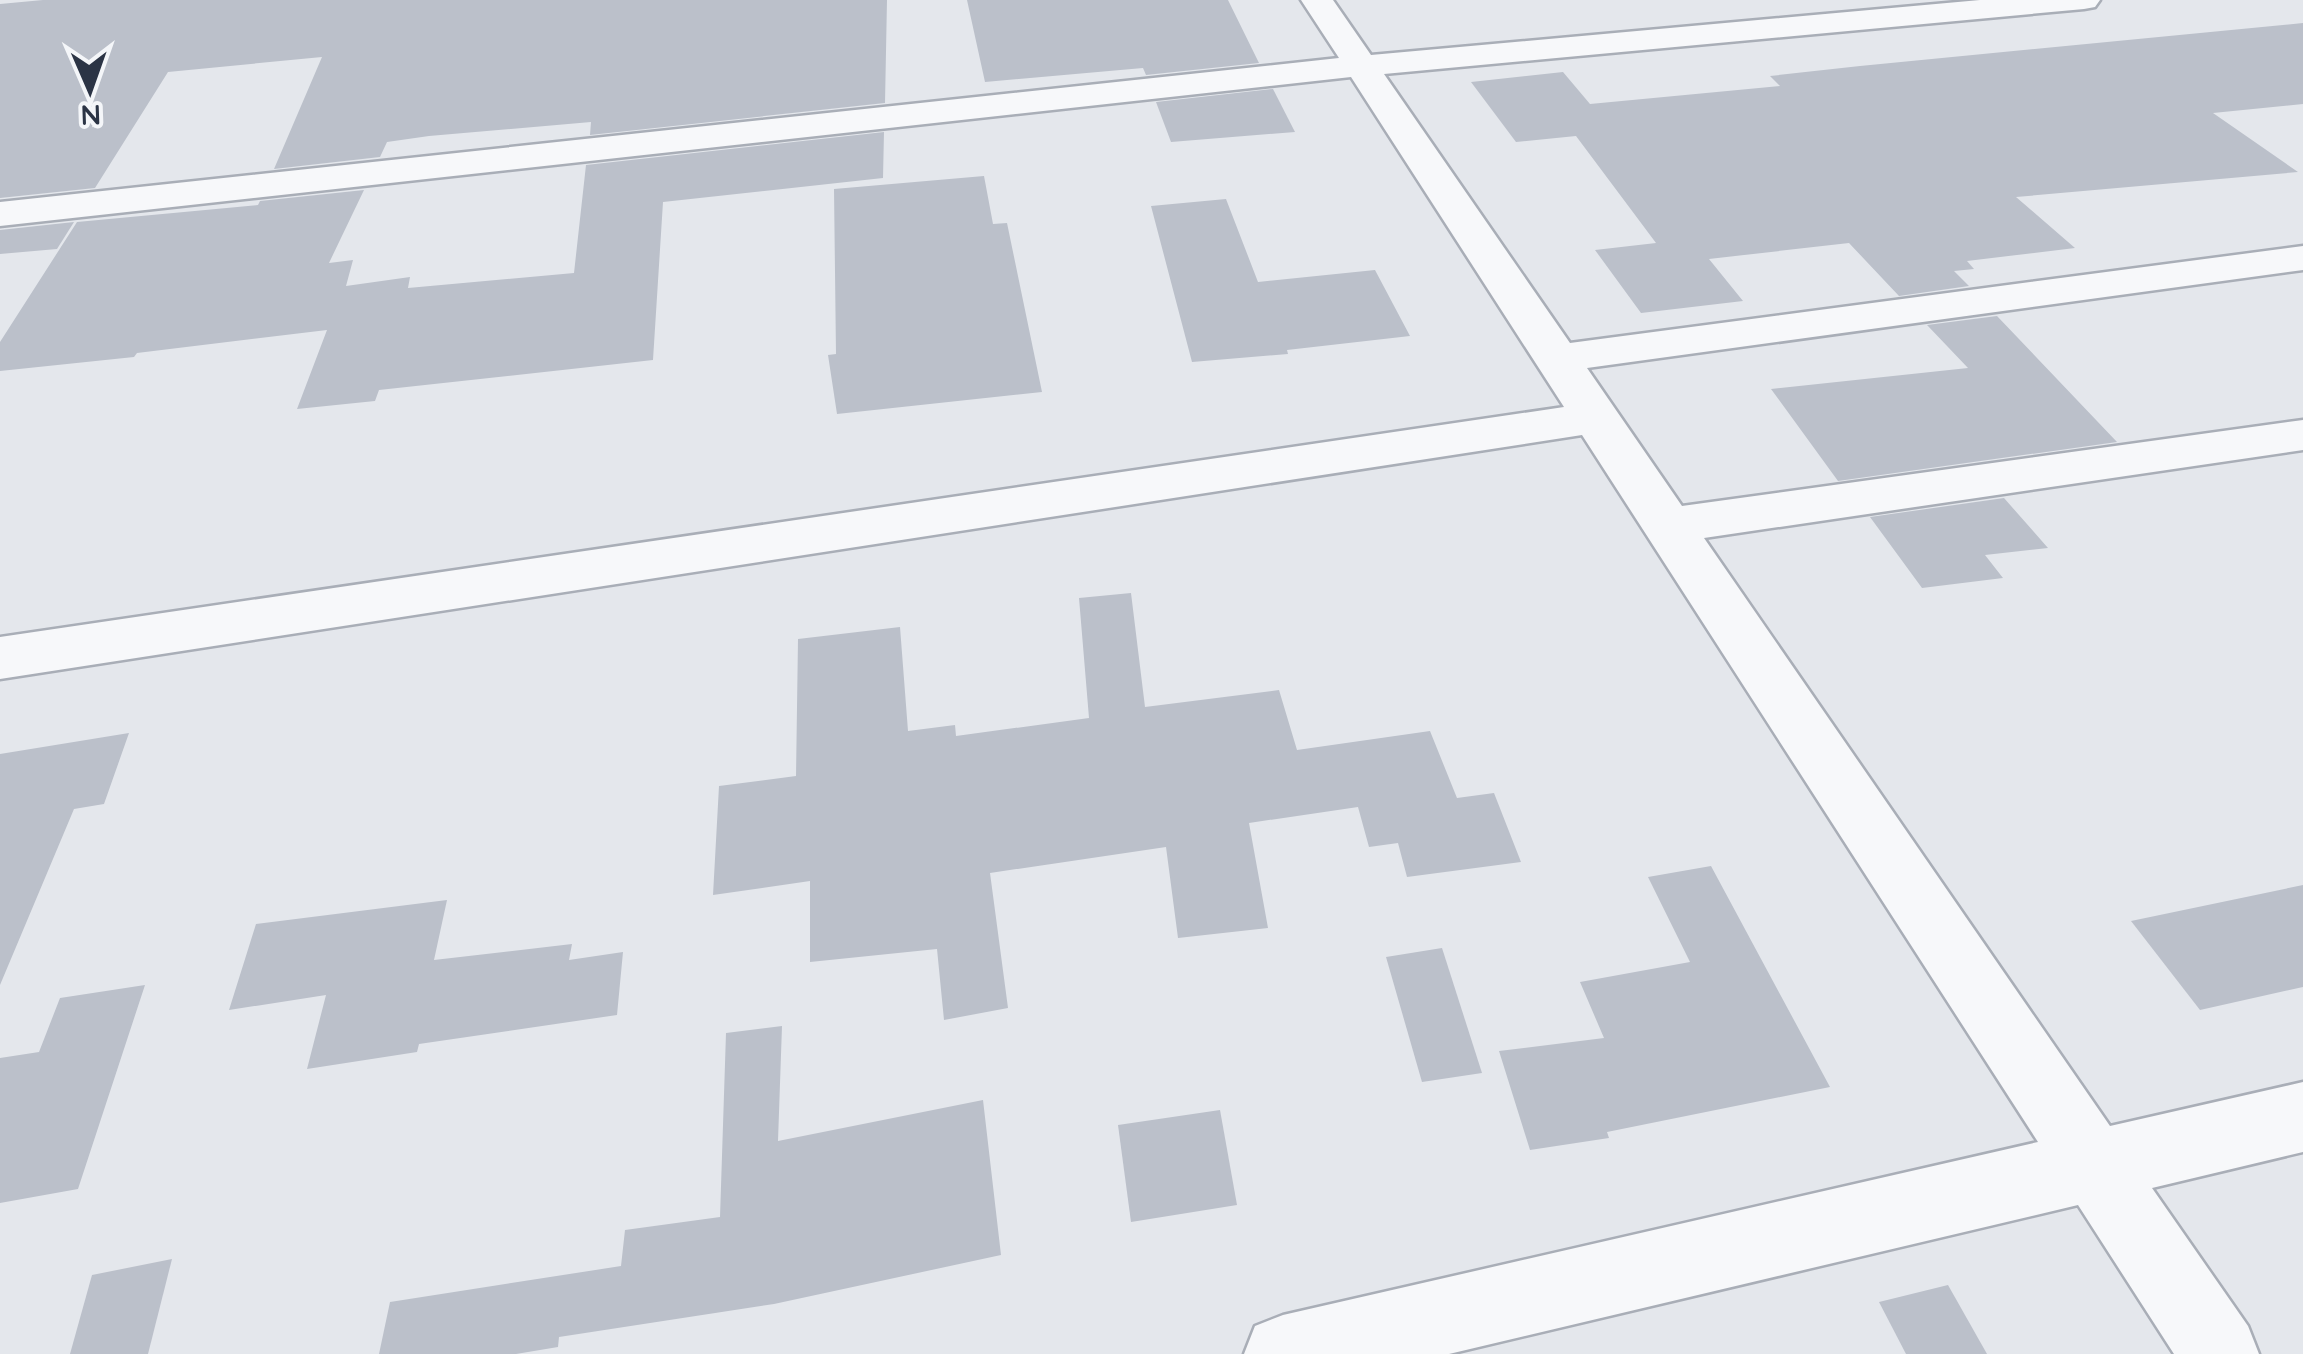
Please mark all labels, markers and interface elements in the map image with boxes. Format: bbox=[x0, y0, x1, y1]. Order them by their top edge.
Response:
north arrow bbox=[40, 40, 140, 140]
text: N bbox=[80, 98, 102, 133]

